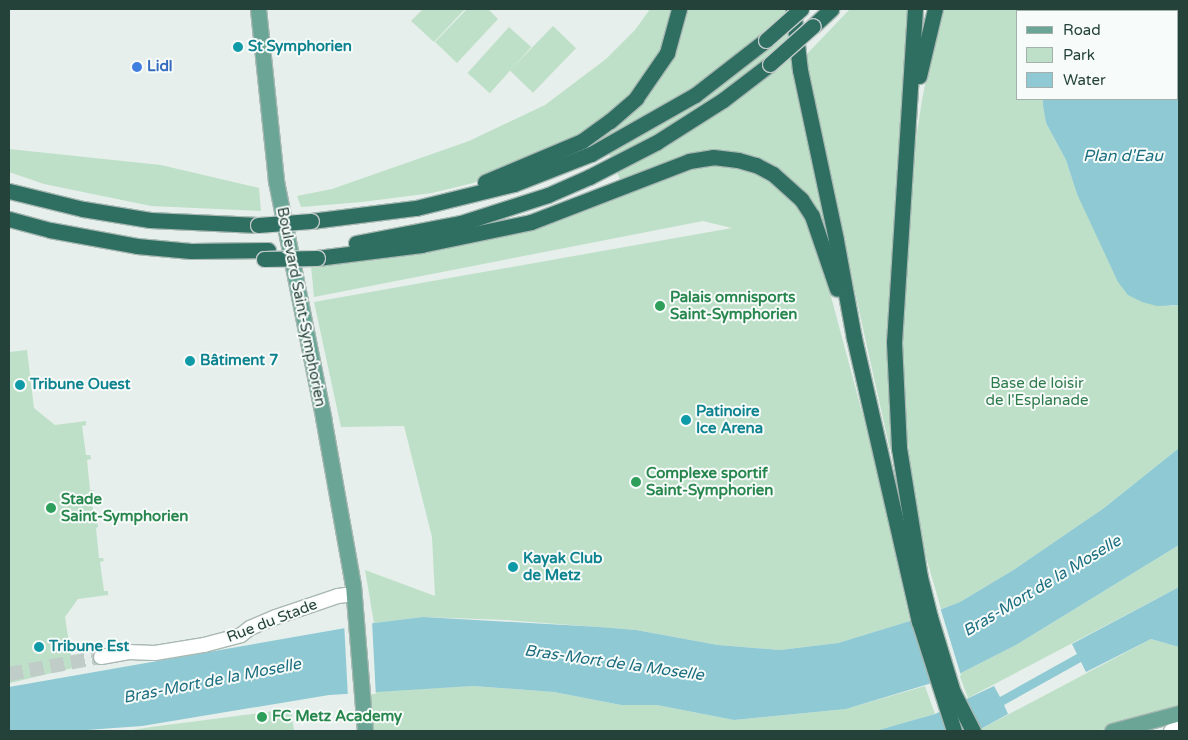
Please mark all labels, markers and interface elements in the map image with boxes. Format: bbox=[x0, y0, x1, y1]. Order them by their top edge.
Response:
legend bbox=[1016, 10, 1178, 100]
text: Road bbox=[1063, 21, 1101, 39]
place label: St Symphorien bbox=[248, 38, 352, 56]
marker: St Symphorien bbox=[232, 41, 244, 53]
text: Park bbox=[1063, 46, 1095, 64]
place label: Lidl bbox=[147, 58, 173, 76]
marker: Lidl bbox=[131, 61, 143, 73]
text: Water bbox=[1063, 71, 1106, 89]
water label: Plan d'Eau bbox=[1083, 146, 1163, 166]
street label: Boulevard Saint-Symphorien bbox=[273, 206, 329, 408]
place label: Palais omnisports Saint-Symphorien bbox=[670, 288, 797, 323]
marker: Palais omnisports Saint-Symphorien bbox=[654, 300, 666, 312]
place label: Bâtiment 7 bbox=[200, 352, 278, 370]
marker: Bâtiment 7 bbox=[184, 355, 196, 367]
park label: Base de loisir de l'Esplanade bbox=[986, 374, 1088, 409]
place label: Tribune Ouest bbox=[30, 376, 130, 394]
marker: Tribune Ouest bbox=[14, 379, 26, 391]
place label: Patinoire Ice Arena bbox=[696, 402, 763, 437]
marker: Patinoire Ice Arena bbox=[680, 414, 692, 426]
place label: Complexe sportif Saint-Symphorien bbox=[646, 464, 773, 499]
marker: Complexe sportif Saint-Symphorien bbox=[630, 476, 642, 488]
place label: Stade Saint-Symphorien bbox=[61, 490, 188, 525]
marker: Stade Saint-Symphorien bbox=[45, 502, 57, 514]
water label: Bras-Mort de la Moselle bbox=[960, 531, 1124, 641]
place label: Kayak Club de Metz bbox=[523, 549, 603, 584]
marker: Kayak Club de Metz bbox=[507, 561, 519, 573]
street label: Rue du Stade bbox=[224, 595, 320, 647]
place label: Tribune Est bbox=[49, 638, 129, 656]
marker: Tribune Est bbox=[33, 641, 45, 653]
water label: Bras-Mort de la Moselle bbox=[523, 641, 705, 685]
water label: Bras-Mort de la Moselle bbox=[121, 654, 303, 708]
place label: FC Metz Academy bbox=[272, 708, 402, 726]
marker: FC Metz Academy bbox=[256, 711, 268, 723]

